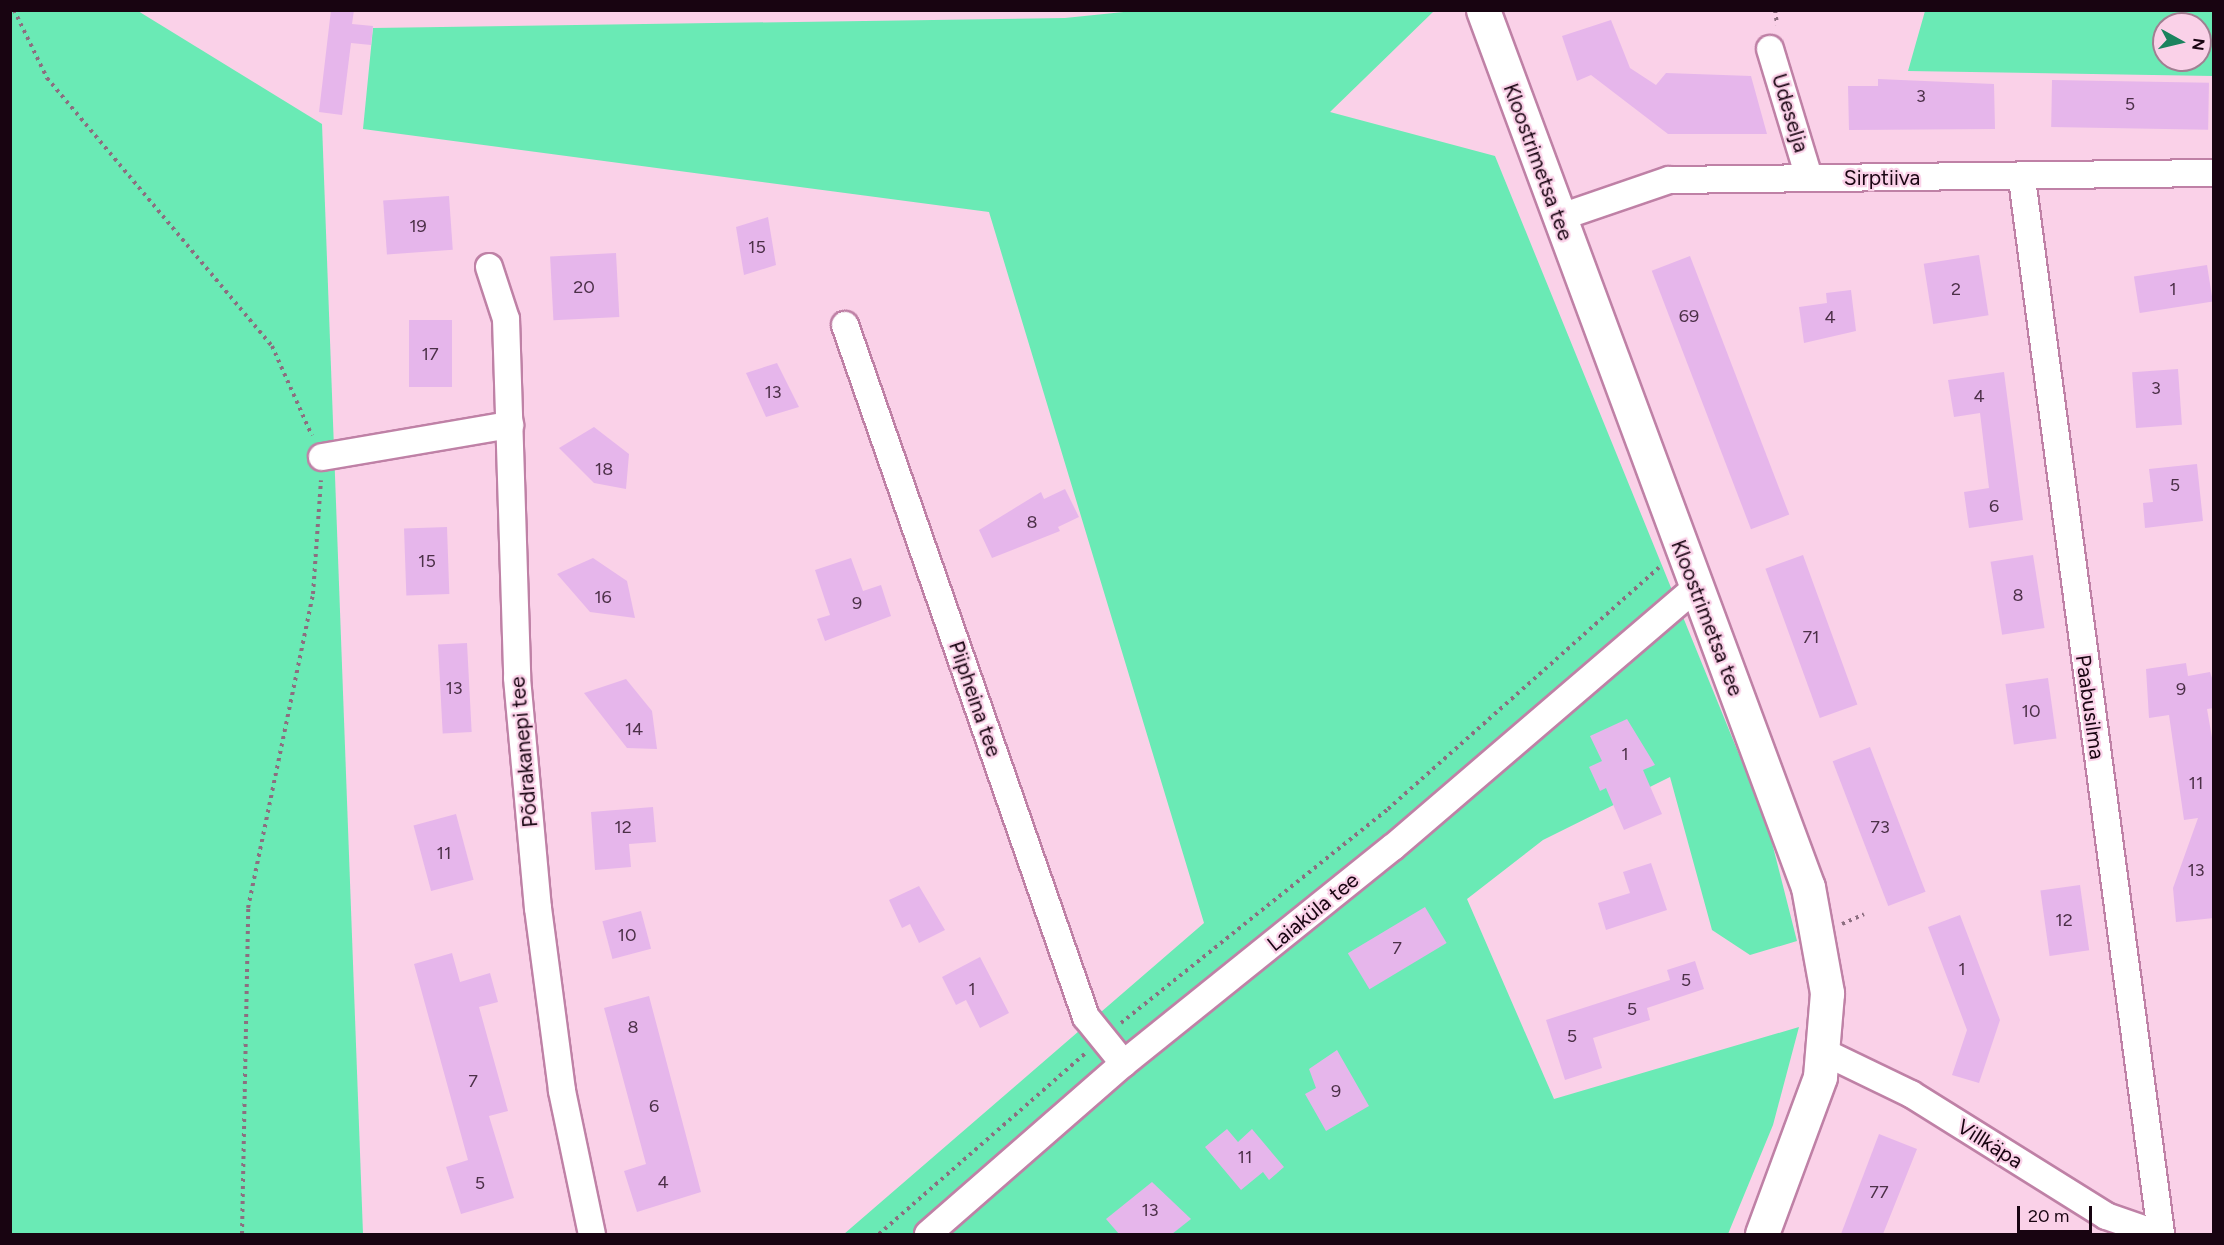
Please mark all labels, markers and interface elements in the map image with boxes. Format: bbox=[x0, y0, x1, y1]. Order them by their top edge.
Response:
north arrow bbox=[2152, 12, 2212, 72]
text: N bbox=[2188, 37, 2209, 52]
street label: Udeselja bbox=[1766, 71, 1814, 155]
street label: Kloostrimetsa tee bbox=[1498, 80, 1578, 244]
house number: 3 bbox=[1916, 85, 1926, 107]
house number: 5 bbox=[2125, 93, 2135, 115]
street label: Sirptiiva bbox=[1844, 165, 1920, 191]
house number: 19 bbox=[409, 215, 427, 237]
house number: 15 bbox=[748, 236, 766, 258]
house number: 20 bbox=[573, 276, 595, 298]
house number: 2 bbox=[1951, 278, 1961, 300]
house number: 1 bbox=[2169, 278, 2177, 300]
house number: 69 bbox=[1679, 305, 1699, 327]
house number: 4 bbox=[1824, 306, 1836, 328]
house number: 17 bbox=[421, 343, 439, 365]
house number: 3 bbox=[2151, 377, 2161, 399]
house number: 13 bbox=[764, 381, 782, 403]
house number: 4 bbox=[1973, 385, 1985, 407]
house number: 18 bbox=[595, 458, 613, 480]
house number: 5 bbox=[2170, 474, 2180, 496]
house number: 6 bbox=[1989, 495, 1999, 517]
house number: 8 bbox=[1026, 511, 1038, 533]
street label: Kloostrimetsa tee bbox=[1666, 536, 1748, 700]
house number: 15 bbox=[418, 550, 436, 572]
house number: 8 bbox=[2012, 584, 2024, 606]
house number: 16 bbox=[594, 586, 612, 608]
house number: 9 bbox=[852, 592, 862, 614]
house number: 71 bbox=[1802, 626, 1820, 648]
street label: Piipheina tee bbox=[943, 638, 1007, 760]
street label: Paabusilma bbox=[2070, 653, 2110, 761]
street label: Põdrakanepi tee bbox=[505, 675, 543, 829]
house number: 13 bbox=[445, 677, 463, 699]
house number: 9 bbox=[2176, 678, 2186, 700]
house number: 10 bbox=[2022, 700, 2040, 722]
house number: 14 bbox=[625, 718, 643, 740]
house number: 1 bbox=[1621, 743, 1629, 765]
house number: 11 bbox=[2189, 772, 2203, 794]
house number: 12 bbox=[614, 816, 632, 838]
house number: 73 bbox=[1870, 816, 1890, 838]
house number: 11 bbox=[437, 842, 451, 864]
house number: 13 bbox=[2187, 859, 2205, 881]
street label: Laiaküla tee bbox=[1262, 867, 1364, 957]
house number: 12 bbox=[2055, 909, 2073, 931]
house number: 10 bbox=[618, 924, 636, 946]
house number: 7 bbox=[1392, 937, 1402, 959]
house number: 1 bbox=[1958, 958, 1966, 980]
house number: 5 bbox=[1681, 969, 1691, 991]
house number: 1 bbox=[968, 978, 976, 1000]
house number: 5 bbox=[1627, 998, 1637, 1020]
house number: 8 bbox=[627, 1016, 639, 1038]
house number: 5 bbox=[1567, 1025, 1577, 1047]
house number: 7 bbox=[468, 1070, 478, 1092]
house number: 9 bbox=[1331, 1080, 1341, 1102]
house number: 6 bbox=[649, 1095, 659, 1117]
street label: Villkäpa bbox=[1953, 1114, 2027, 1174]
house number: 11 bbox=[1238, 1146, 1252, 1168]
house number: 4 bbox=[657, 1171, 669, 1193]
house number: 5 bbox=[475, 1172, 485, 1194]
house number: 77 bbox=[1869, 1181, 1889, 1203]
scale bar bbox=[2020, 1194, 2095, 1232]
house number: 13 bbox=[1141, 1199, 1159, 1221]
text: 20 m bbox=[2028, 1205, 2069, 1227]

